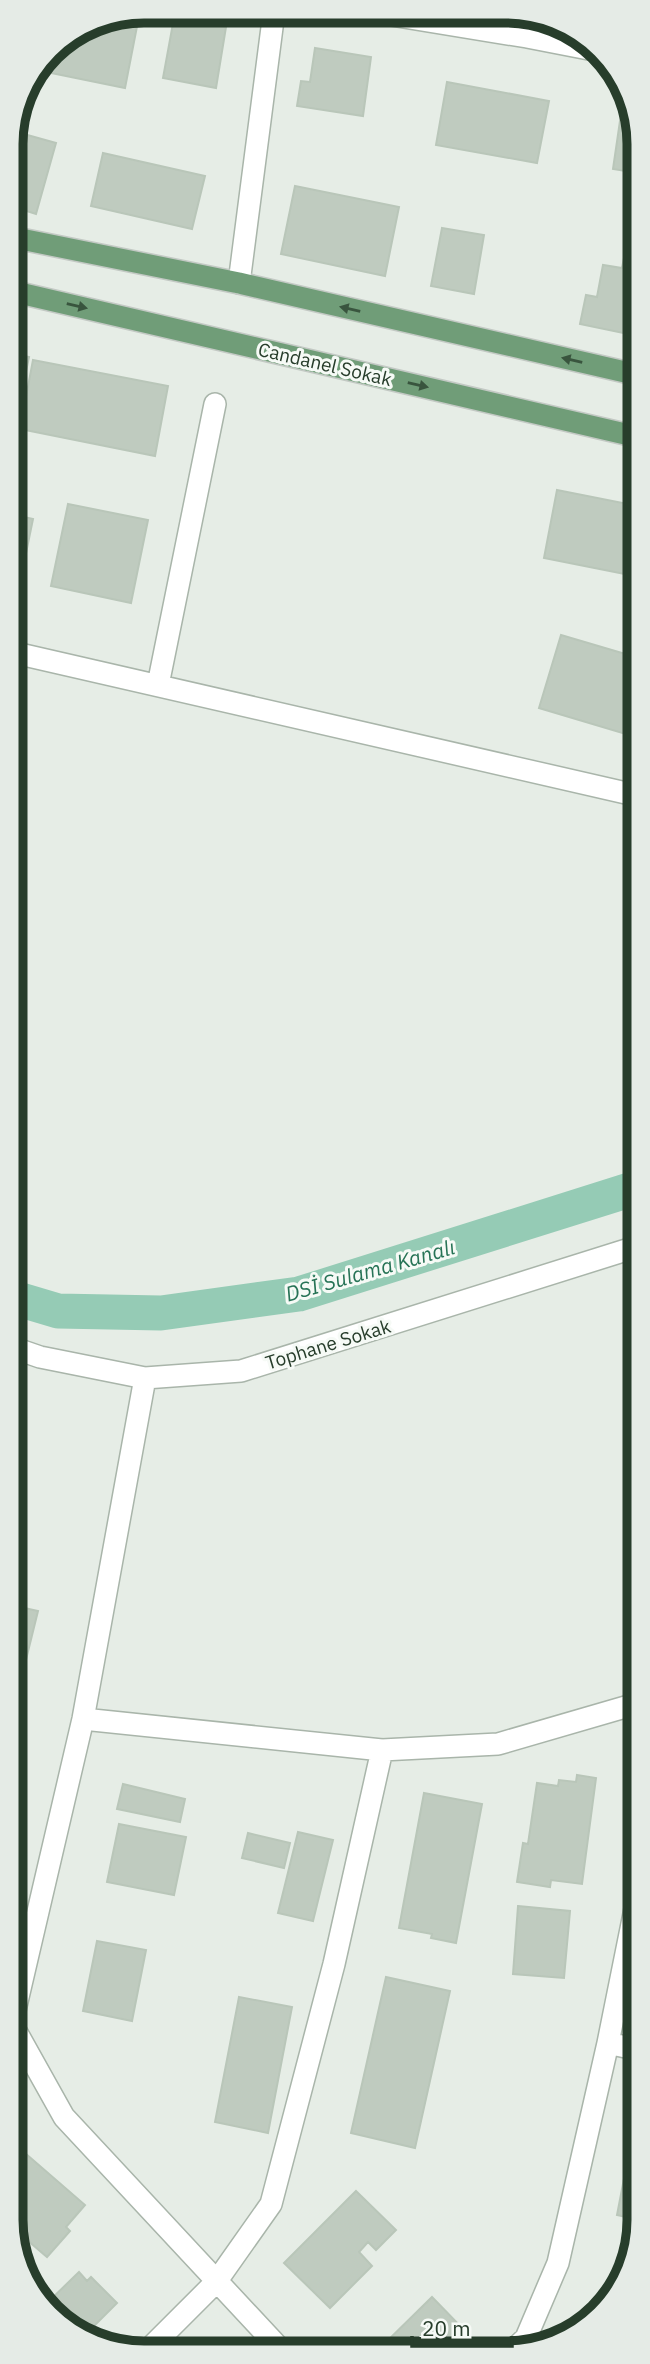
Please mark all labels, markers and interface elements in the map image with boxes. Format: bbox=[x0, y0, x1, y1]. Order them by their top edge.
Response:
one-way arrow bbox=[66, 301, 88, 312]
one-way arrow bbox=[339, 304, 361, 315]
street label: Candanel Sokak bbox=[256, 337, 394, 391]
one-way arrow bbox=[561, 354, 583, 365]
one-way arrow bbox=[407, 380, 429, 391]
water label: DSİ Sulama Kanalı bbox=[282, 1232, 458, 1308]
street label: Tophane Sokak bbox=[262, 1314, 394, 1374]
scale bar bbox=[412, 2304, 512, 2348]
text: 20 m bbox=[422, 2314, 471, 2342]

